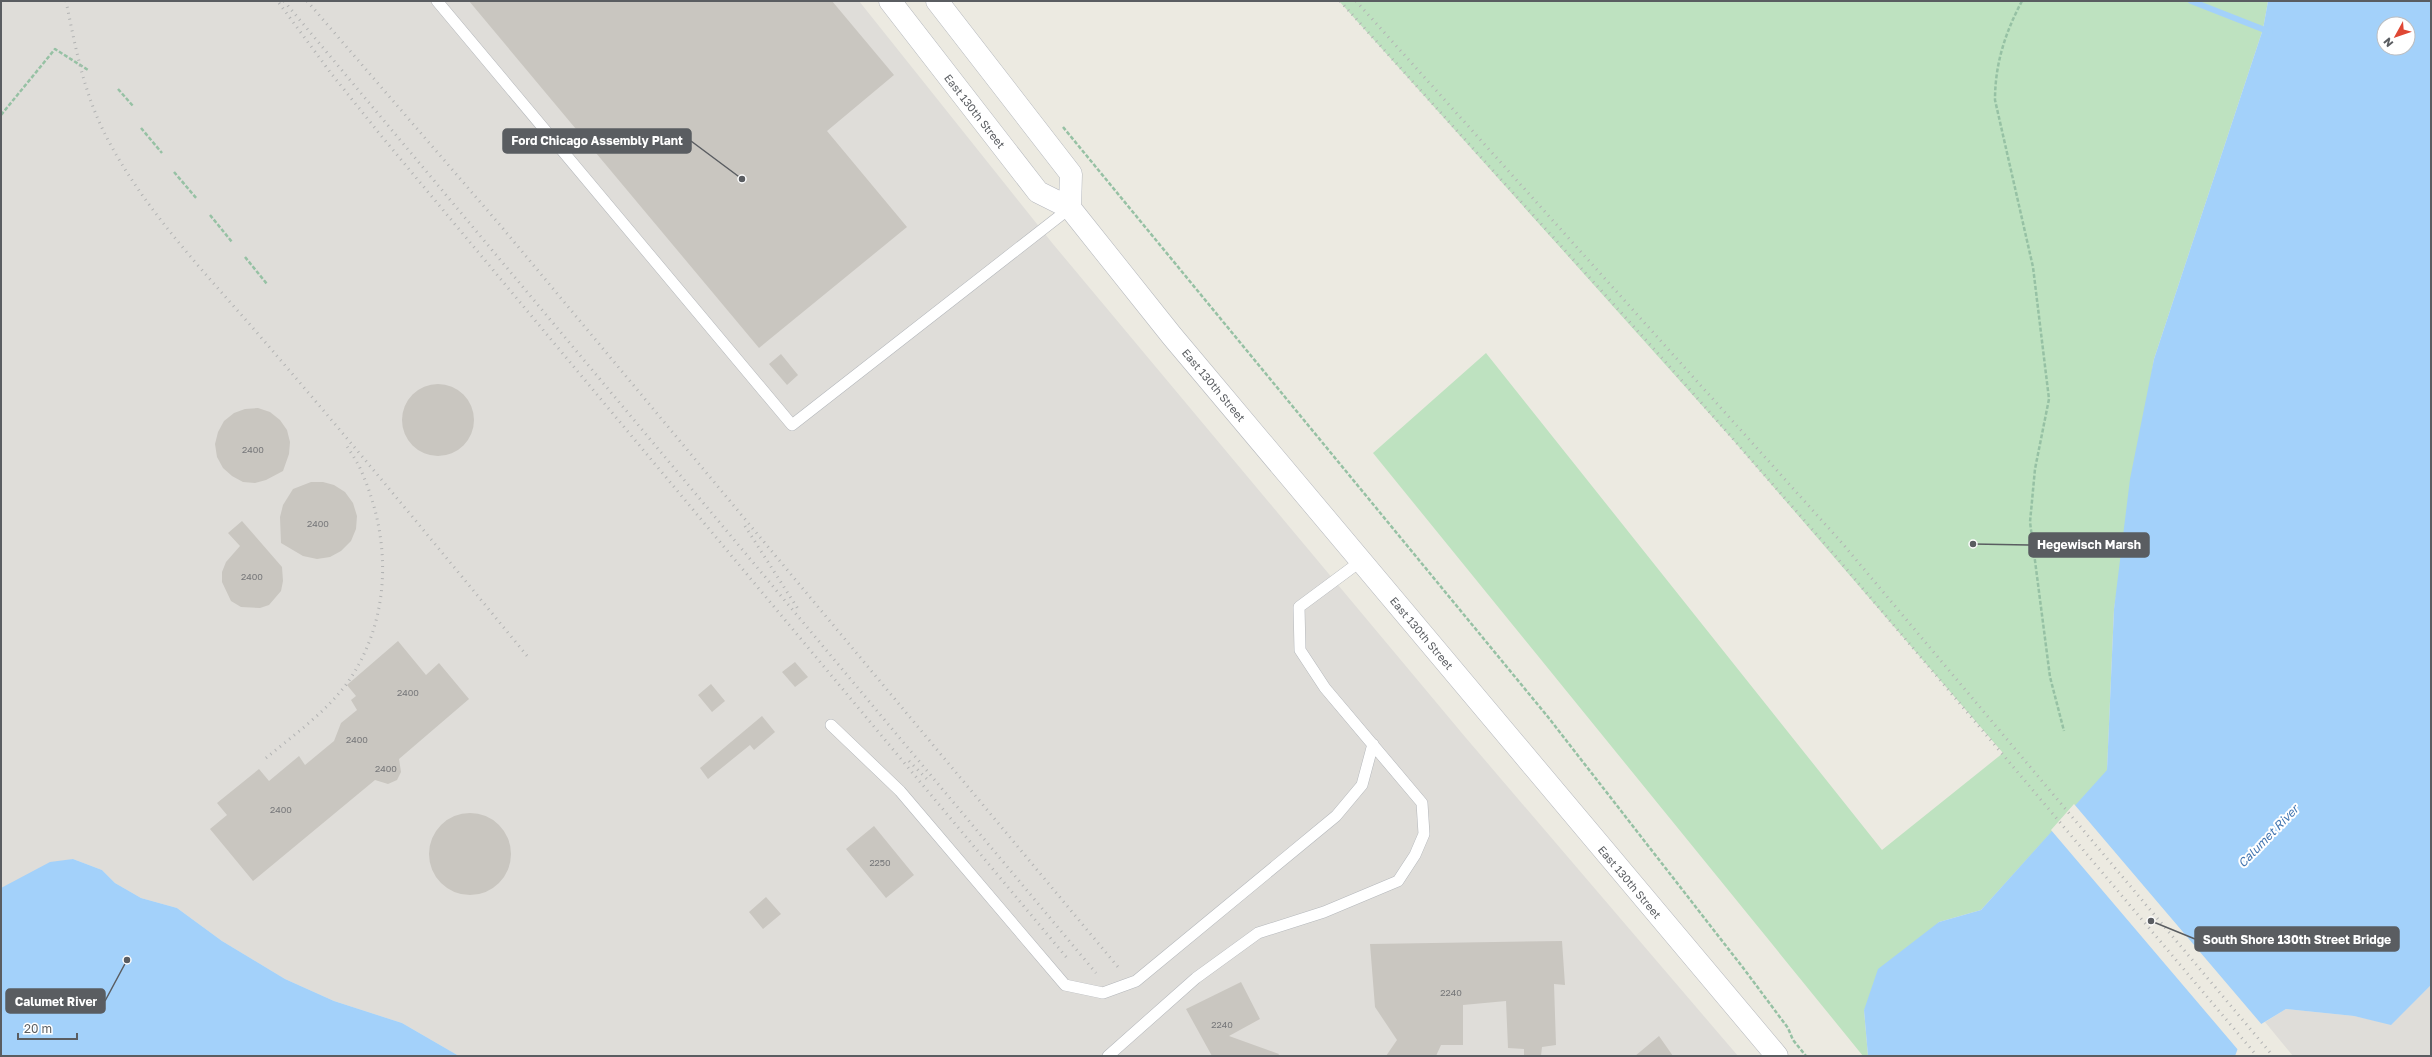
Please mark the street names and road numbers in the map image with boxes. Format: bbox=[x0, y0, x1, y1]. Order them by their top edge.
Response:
street label: East 130th Street bbox=[942, 71, 1008, 151]
street label: East 130th Street bbox=[1180, 346, 1248, 424]
street label: East 130th Street bbox=[1388, 594, 1456, 672]
street label: East 130th Street bbox=[1596, 843, 1664, 921]

